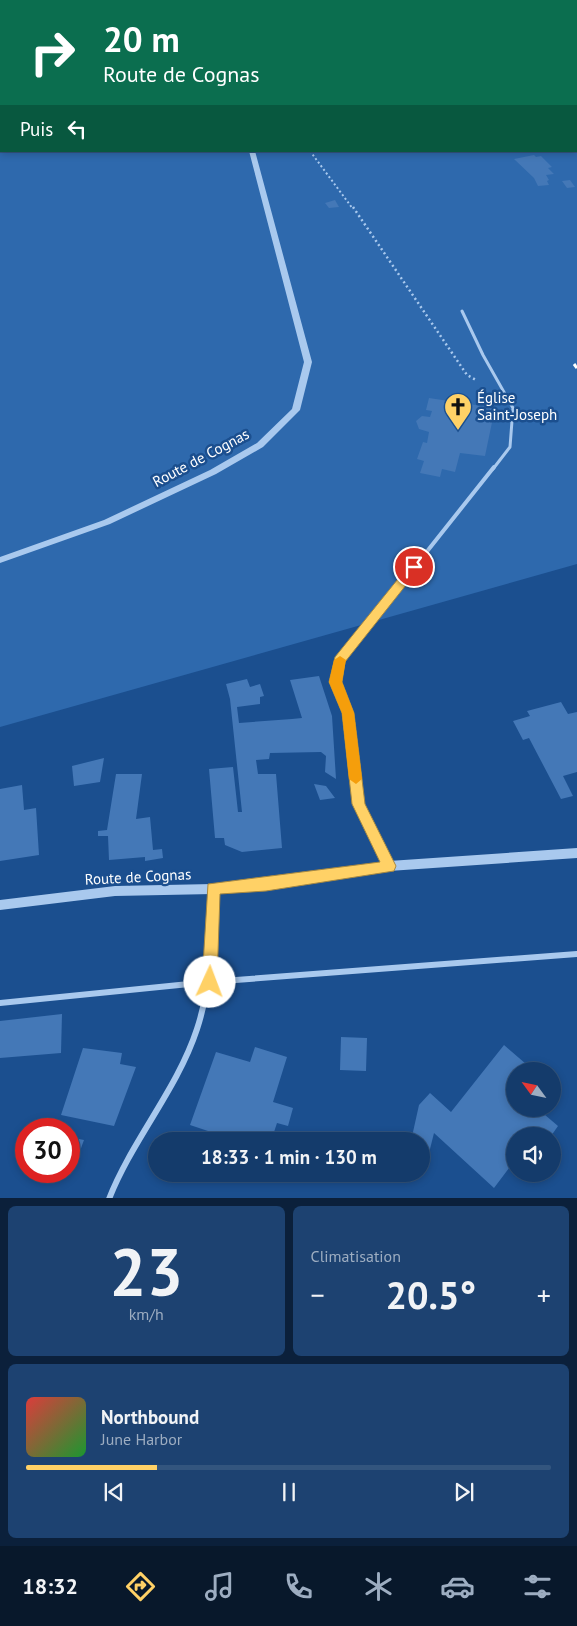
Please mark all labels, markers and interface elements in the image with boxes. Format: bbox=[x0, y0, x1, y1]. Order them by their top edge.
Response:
text: 20 m bbox=[103, 16, 180, 62]
icon: right bbox=[20, 20, 85, 85]
text: Route de Cognas bbox=[103, 60, 259, 88]
icon: left bbox=[63, 115, 91, 143]
text: Puis bbox=[20, 117, 53, 141]
place label: Église Saint-Joseph bbox=[477, 388, 557, 424]
church icon: Église Saint-Joseph bbox=[443, 392, 473, 431]
street label: Route de Cognas bbox=[149, 424, 252, 491]
pin bbox=[393, 546, 435, 588]
icon: arrive bbox=[400, 553, 428, 581]
street label: Route de Cognas bbox=[84, 864, 192, 889]
position arrow bbox=[183, 955, 235, 1007]
north arrow bbox=[506, 1062, 561, 1118]
map controls bbox=[506, 1062, 561, 1182]
speed limit sign: 30 bbox=[15, 1118, 80, 1183]
button: sound bbox=[506, 1127, 561, 1182]
text: 18:33 · 1 min · 130 m bbox=[201, 1145, 377, 1169]
text: 23 bbox=[109, 1229, 183, 1313]
text: Climatisation bbox=[311, 1246, 401, 1266]
text: 20.5° bbox=[385, 1270, 476, 1319]
text: − bbox=[311, 1276, 325, 1313]
text: + bbox=[537, 1276, 551, 1313]
text: km/h bbox=[129, 1304, 164, 1324]
text: Northbound bbox=[101, 1405, 199, 1429]
text: June Harbor bbox=[101, 1429, 182, 1449]
icon: previous bbox=[100, 1478, 128, 1506]
icon: pause bbox=[275, 1478, 303, 1506]
icon: next bbox=[450, 1478, 478, 1506]
icon: directions bbox=[123, 1569, 158, 1604]
icon: music bbox=[202, 1569, 237, 1604]
icon: phone bbox=[281, 1569, 316, 1604]
icon: climate bbox=[361, 1569, 396, 1604]
icon: car bbox=[440, 1569, 475, 1604]
icon: filters bbox=[520, 1569, 555, 1604]
text: 18:32 bbox=[22, 1572, 78, 1600]

